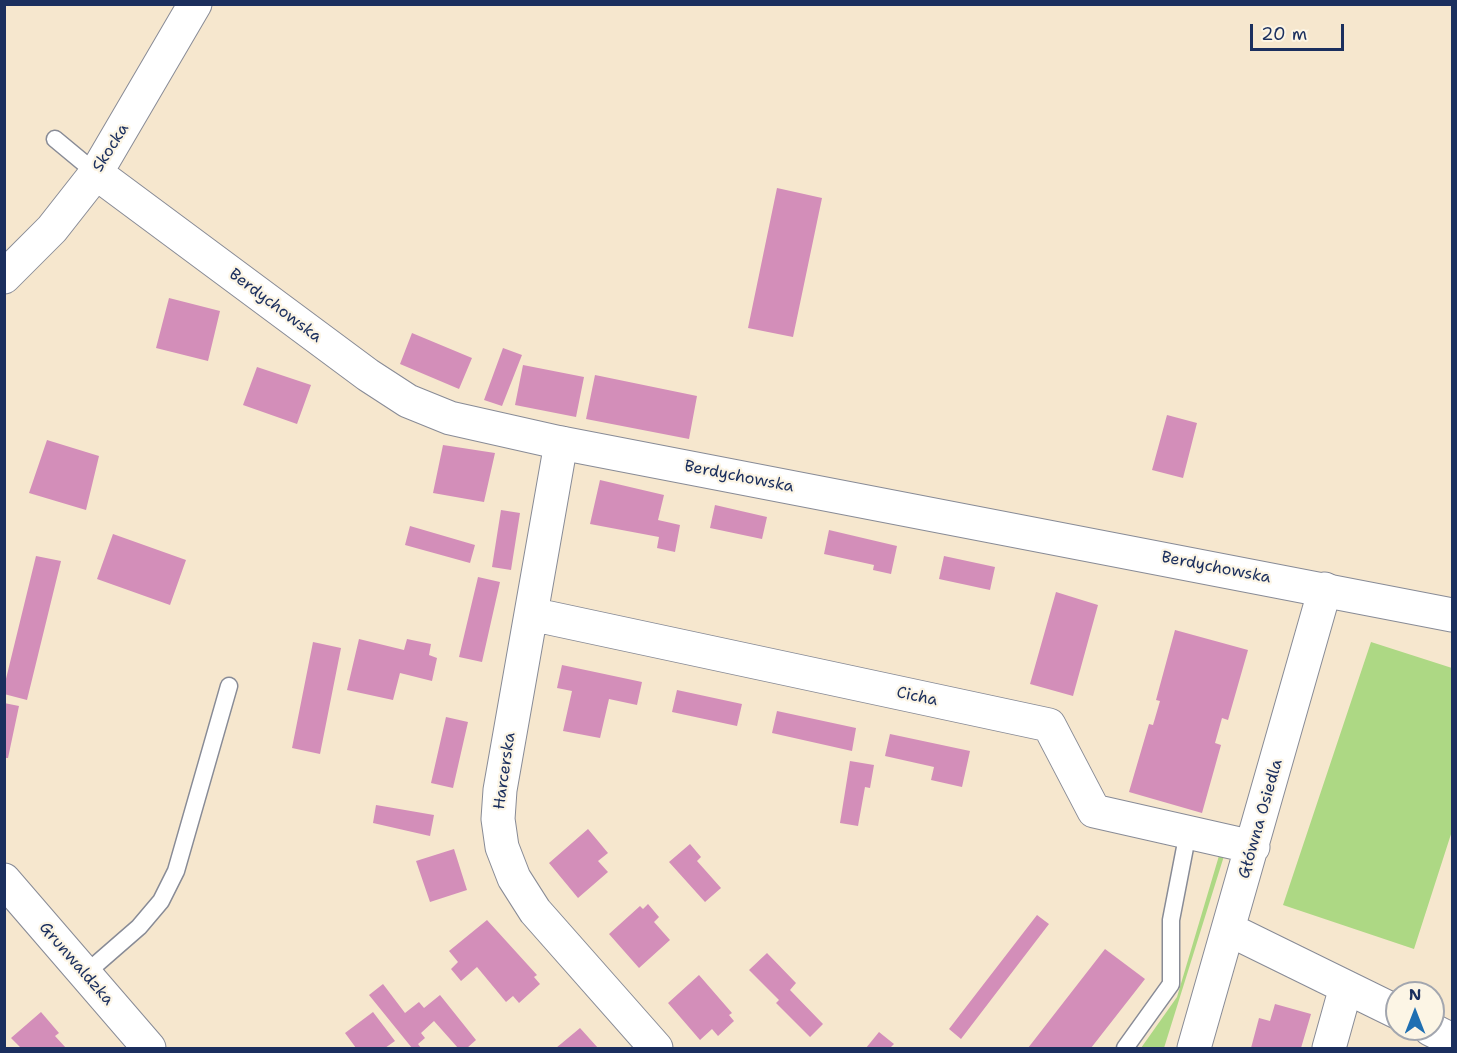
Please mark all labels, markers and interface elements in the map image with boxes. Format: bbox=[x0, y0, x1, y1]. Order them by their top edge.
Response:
scale bar bbox=[1253, 12, 1348, 50]
text: 20 m bbox=[1261, 22, 1307, 46]
street label: Skocka bbox=[89, 120, 133, 176]
street label: Berdychowska bbox=[225, 265, 325, 347]
street label: Berdychowska bbox=[683, 457, 795, 497]
street label: Berdychowska bbox=[1160, 548, 1272, 588]
street label: Cicha bbox=[895, 683, 939, 711]
street label: Harcerska bbox=[490, 731, 520, 811]
street label: Główna Osiedla bbox=[1235, 757, 1287, 881]
street label: Grunwaldzka bbox=[35, 918, 117, 1010]
north arrow bbox=[1385, 981, 1445, 1041]
text: N bbox=[1409, 984, 1421, 1005]

